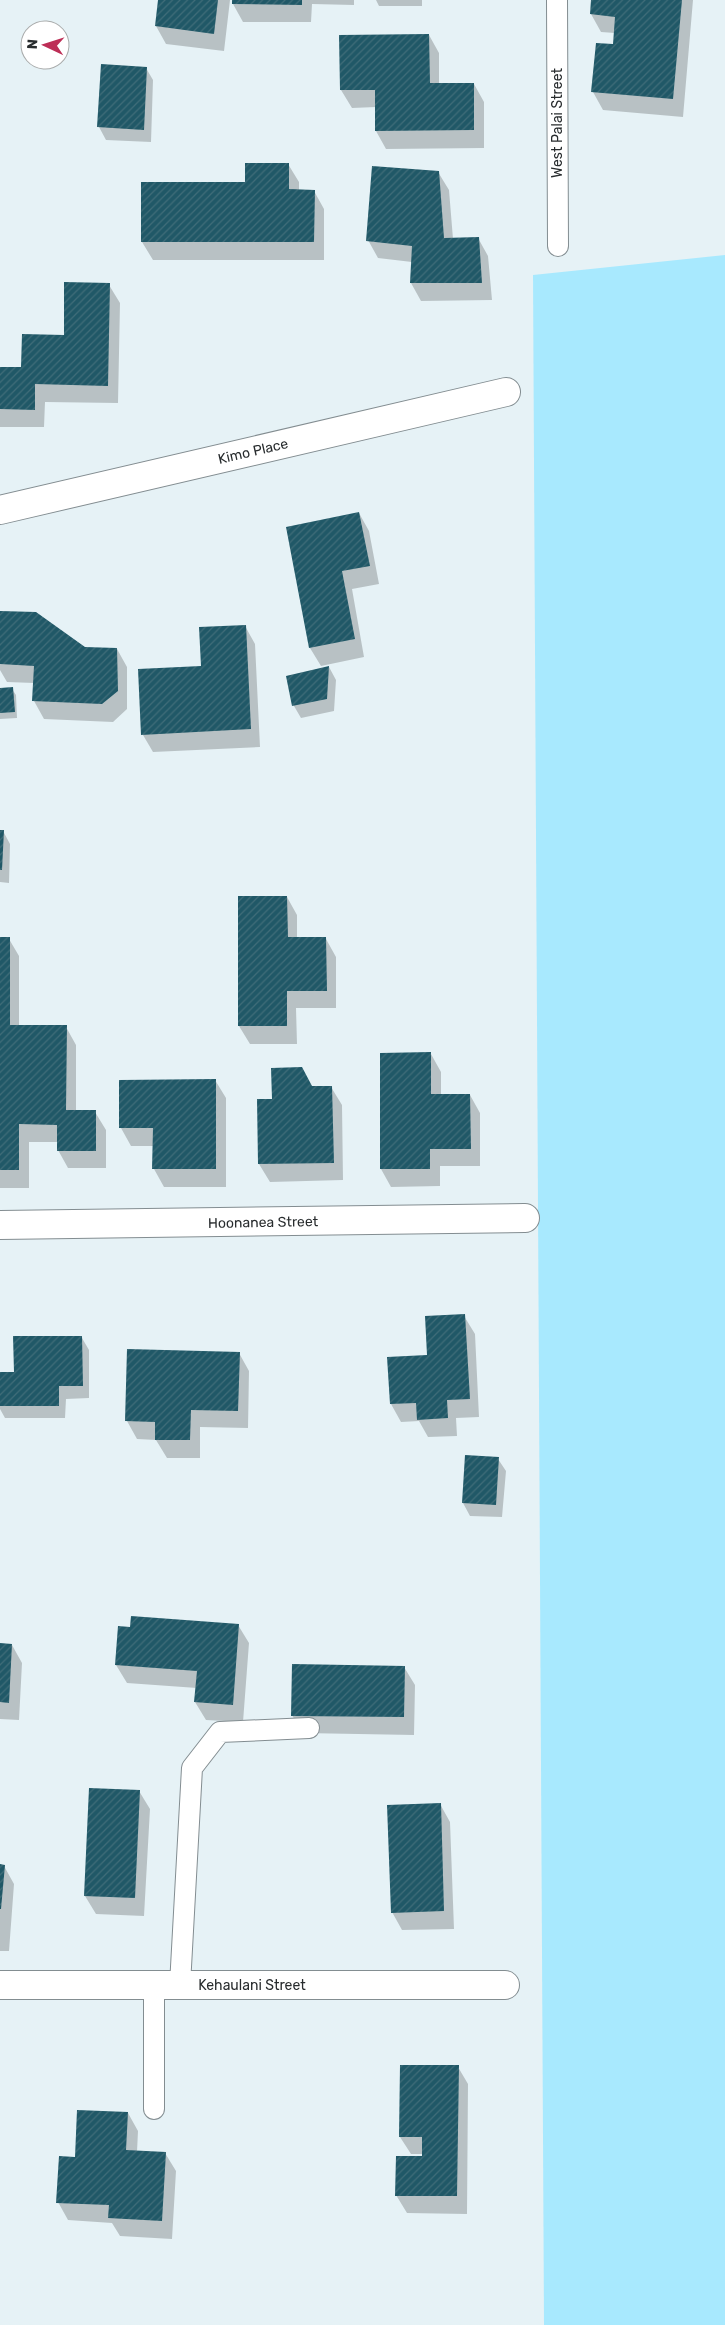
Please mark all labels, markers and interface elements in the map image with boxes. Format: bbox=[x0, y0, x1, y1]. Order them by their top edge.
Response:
north arrow bbox=[20, 20, 70, 70]
text: N bbox=[24, 39, 41, 50]
street label: West Palai Street bbox=[549, 68, 566, 178]
street label: Kimo Place bbox=[216, 435, 290, 468]
street label: Hoonanea Street bbox=[208, 1213, 319, 1232]
street label: Kehaulani Street bbox=[198, 1977, 306, 1994]

